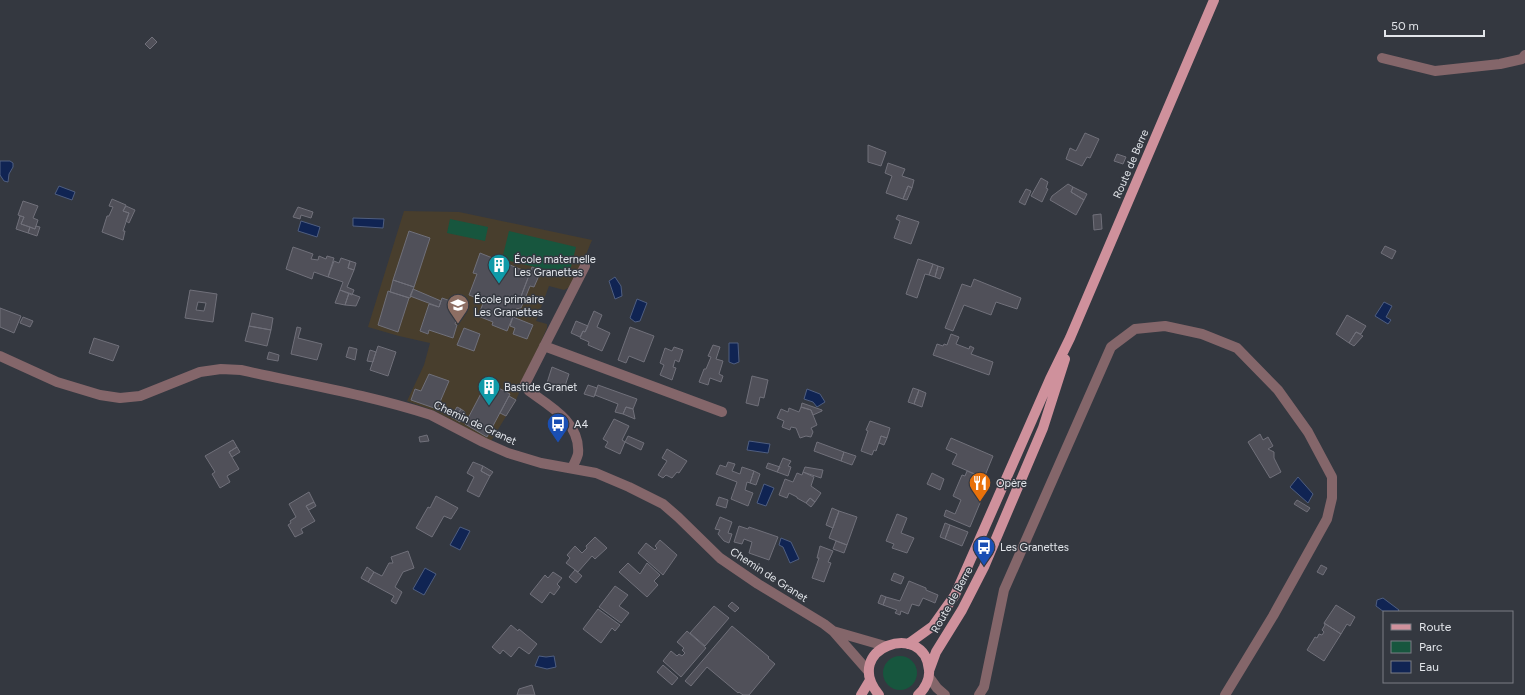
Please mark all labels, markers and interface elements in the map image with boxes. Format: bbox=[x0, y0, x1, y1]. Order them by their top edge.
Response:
scale bar bbox=[1385, 12, 1484, 38]
text: 50 m bbox=[1391, 19, 1419, 33]
street label: Route de Berre bbox=[1111, 128, 1151, 200]
building icon: École maternelle Les Granettes bbox=[486, 252, 512, 285]
place label: École maternelle Les Granettes bbox=[514, 253, 596, 279]
school or university icon: École primaire Les Granettes bbox=[445, 292, 471, 325]
place label: École primaire Les Granettes bbox=[474, 293, 544, 319]
building icon: Bastide Granet bbox=[476, 374, 502, 407]
place label: Bastide Granet bbox=[504, 381, 577, 394]
street label: Chemin de Granet bbox=[431, 398, 519, 448]
bus stop icon: A4 bbox=[545, 411, 571, 444]
place label: A4 bbox=[574, 418, 588, 431]
restaurant icon: Opère bbox=[967, 470, 993, 503]
place label: Opère bbox=[996, 477, 1027, 490]
bus stop icon: Les Granettes bbox=[971, 534, 997, 567]
place label: Les Granettes bbox=[1000, 541, 1069, 554]
street label: Chemin de Granet bbox=[728, 545, 810, 605]
street label: Route de Berre bbox=[928, 565, 976, 635]
legend bbox=[1383, 611, 1513, 683]
text: Route bbox=[1419, 620, 1452, 634]
text: Parc bbox=[1419, 640, 1443, 654]
text: Eau bbox=[1419, 660, 1439, 674]

